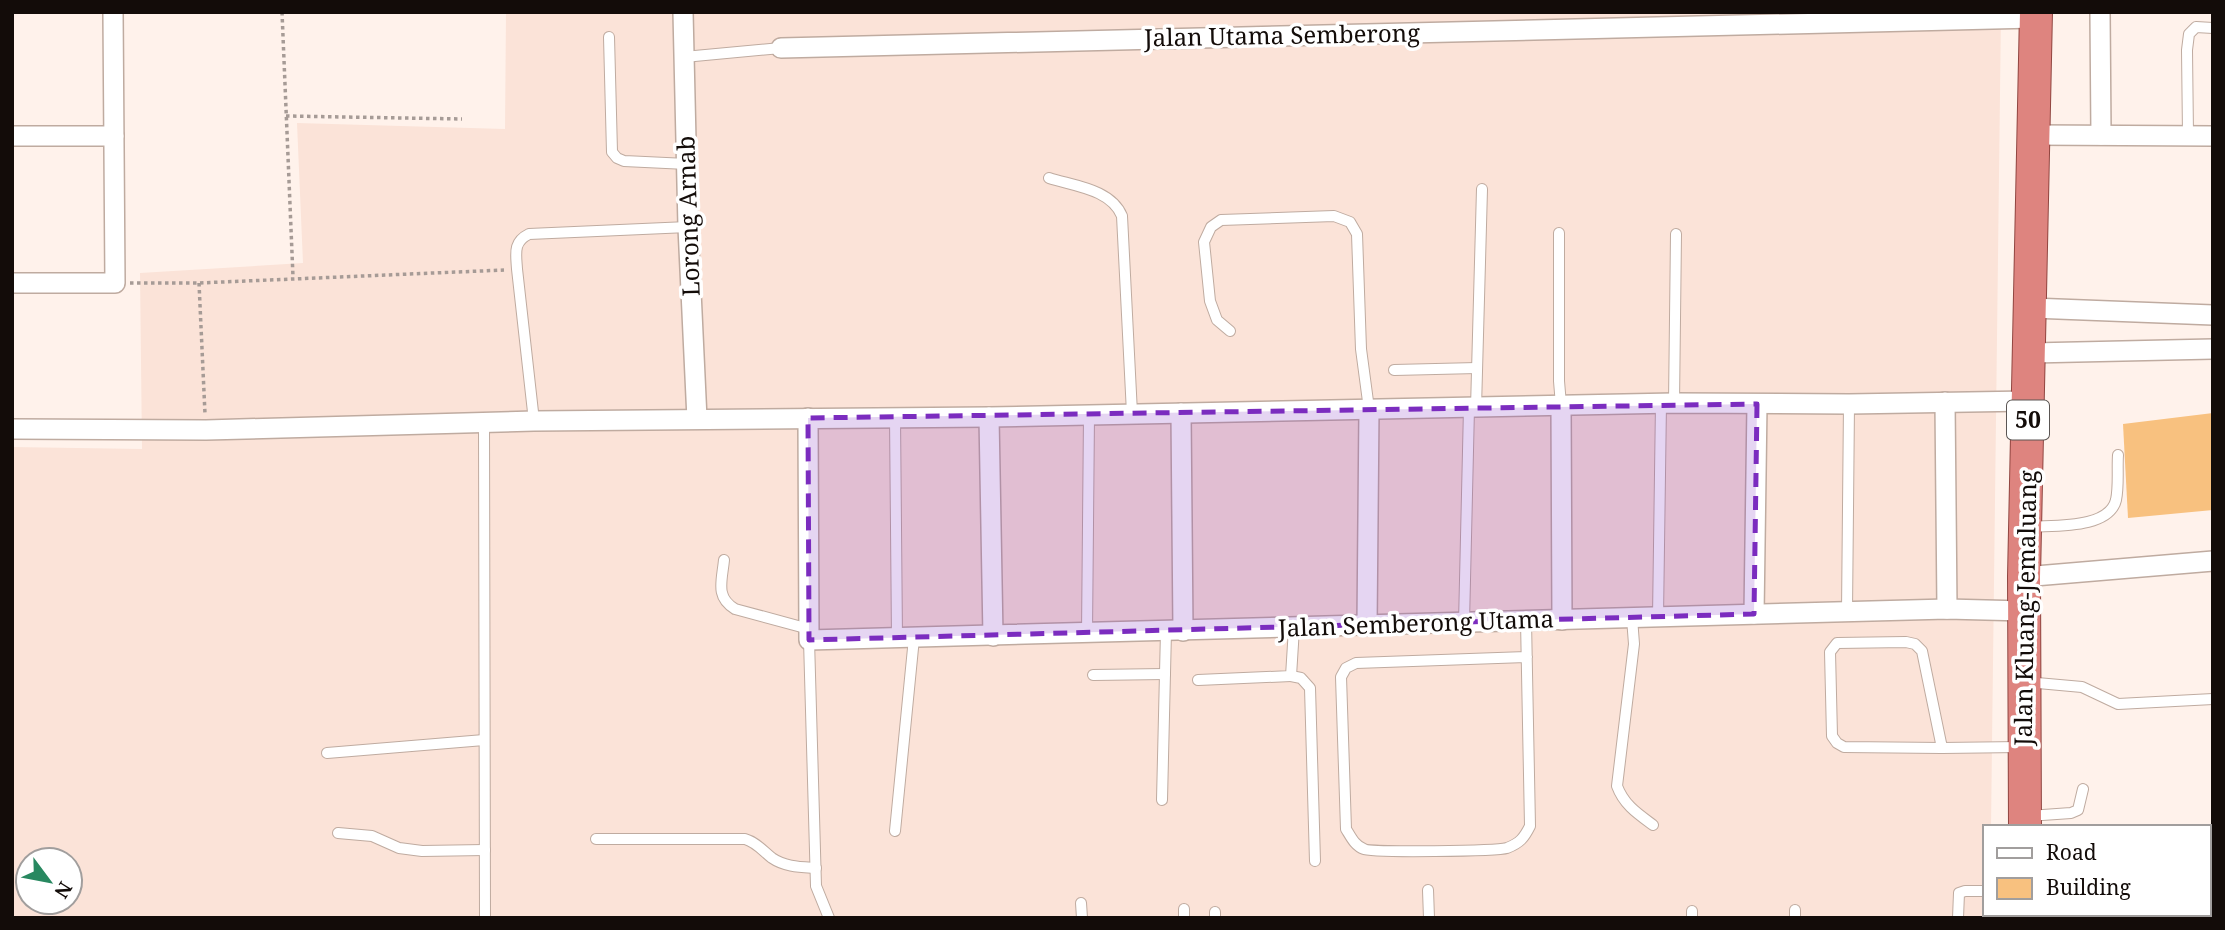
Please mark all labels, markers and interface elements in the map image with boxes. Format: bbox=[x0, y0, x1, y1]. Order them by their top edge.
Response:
street label: Jalan Utama Semberong bbox=[1143, 16, 1420, 53]
street label: Lorong Arnab bbox=[668, 135, 707, 297]
road number: 50 bbox=[2007, 400, 2049, 440]
street label: Jalan Kluang-Jemaluang bbox=[2006, 470, 2043, 747]
street label: Jalan Semberong Utama bbox=[1276, 601, 1554, 644]
legend bbox=[1983, 825, 2211, 916]
text: Road bbox=[2046, 838, 2097, 866]
north arrow bbox=[14, 846, 84, 916]
text: Building bbox=[2046, 873, 2131, 901]
text: N bbox=[48, 877, 78, 903]

